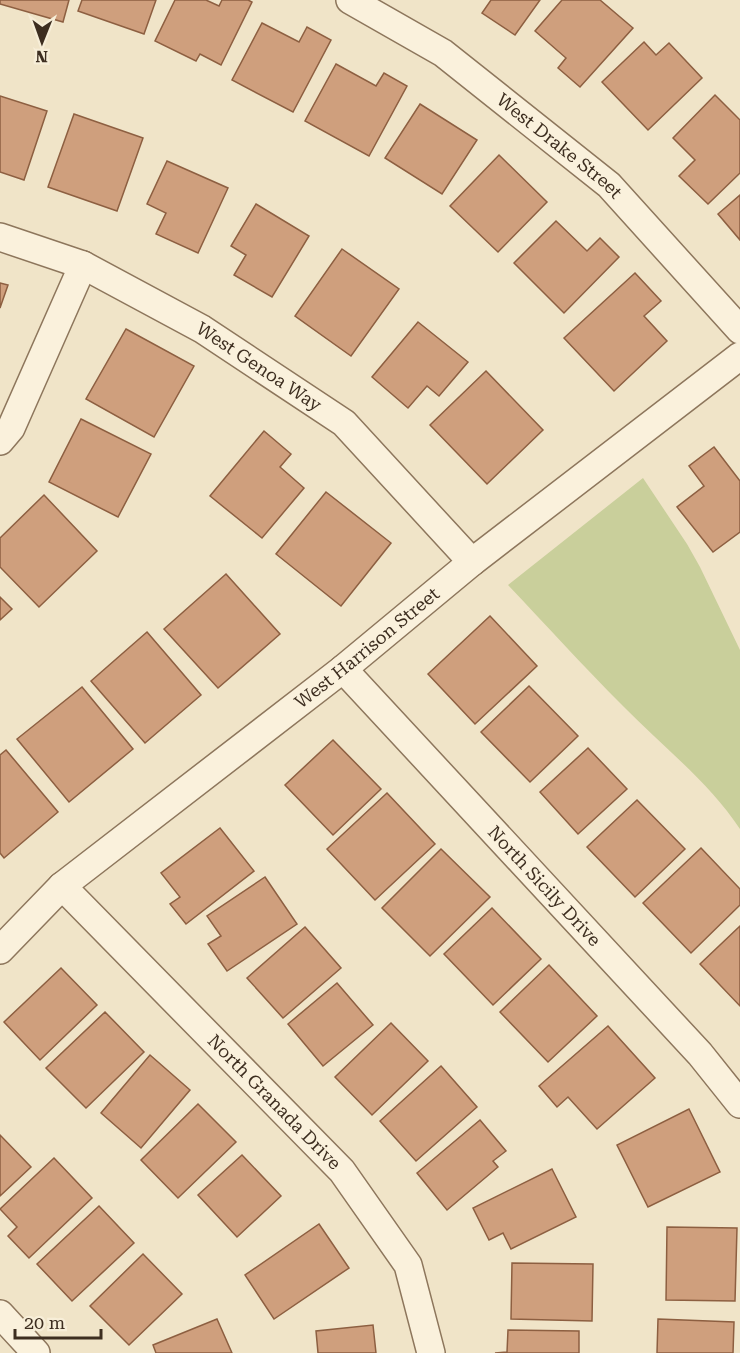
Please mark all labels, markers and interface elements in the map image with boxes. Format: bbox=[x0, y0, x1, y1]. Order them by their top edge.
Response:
north arrow bbox=[12, 12, 72, 72]
text: N bbox=[35, 47, 48, 66]
street label: West Drake Street bbox=[493, 89, 627, 203]
street label: West Genoa Way bbox=[193, 317, 326, 415]
street label: West Harrison Street bbox=[290, 583, 443, 712]
street label: North Sicily Drive bbox=[484, 821, 606, 950]
street label: North Granada Drive bbox=[204, 1030, 346, 1174]
scale bar bbox=[15, 1302, 100, 1340]
text: 20 m bbox=[24, 1312, 65, 1333]

